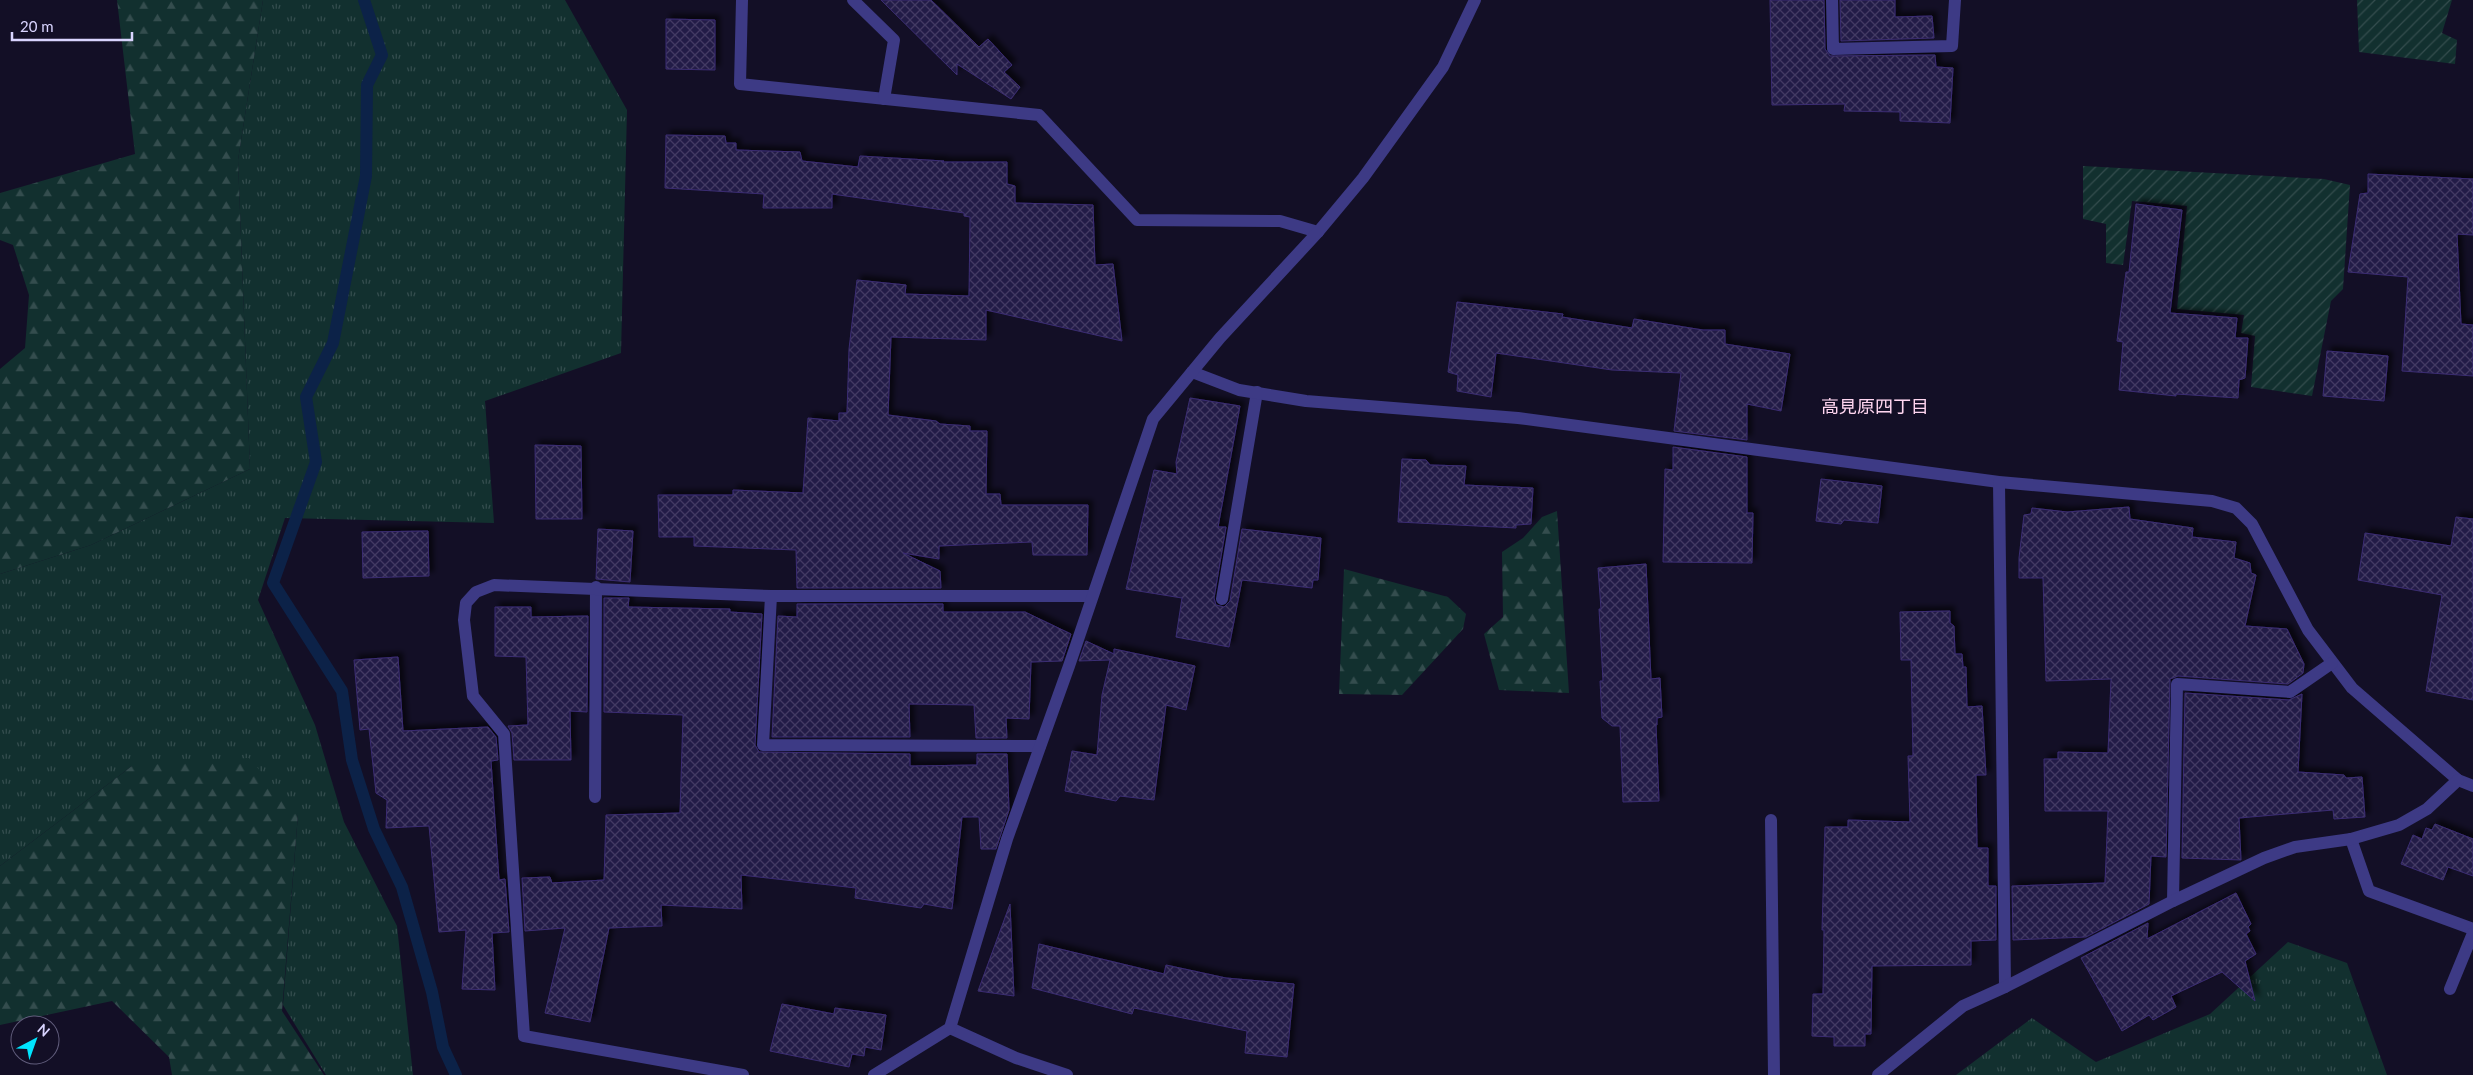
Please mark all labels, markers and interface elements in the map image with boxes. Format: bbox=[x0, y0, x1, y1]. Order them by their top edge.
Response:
scale bar bbox=[12, 10, 132, 42]
text: 20 m bbox=[20, 17, 54, 35]
district label: 高見原四丁目 bbox=[1821, 395, 1929, 417]
north arrow bbox=[10, 1015, 60, 1065]
text: N bbox=[34, 1020, 54, 1040]

